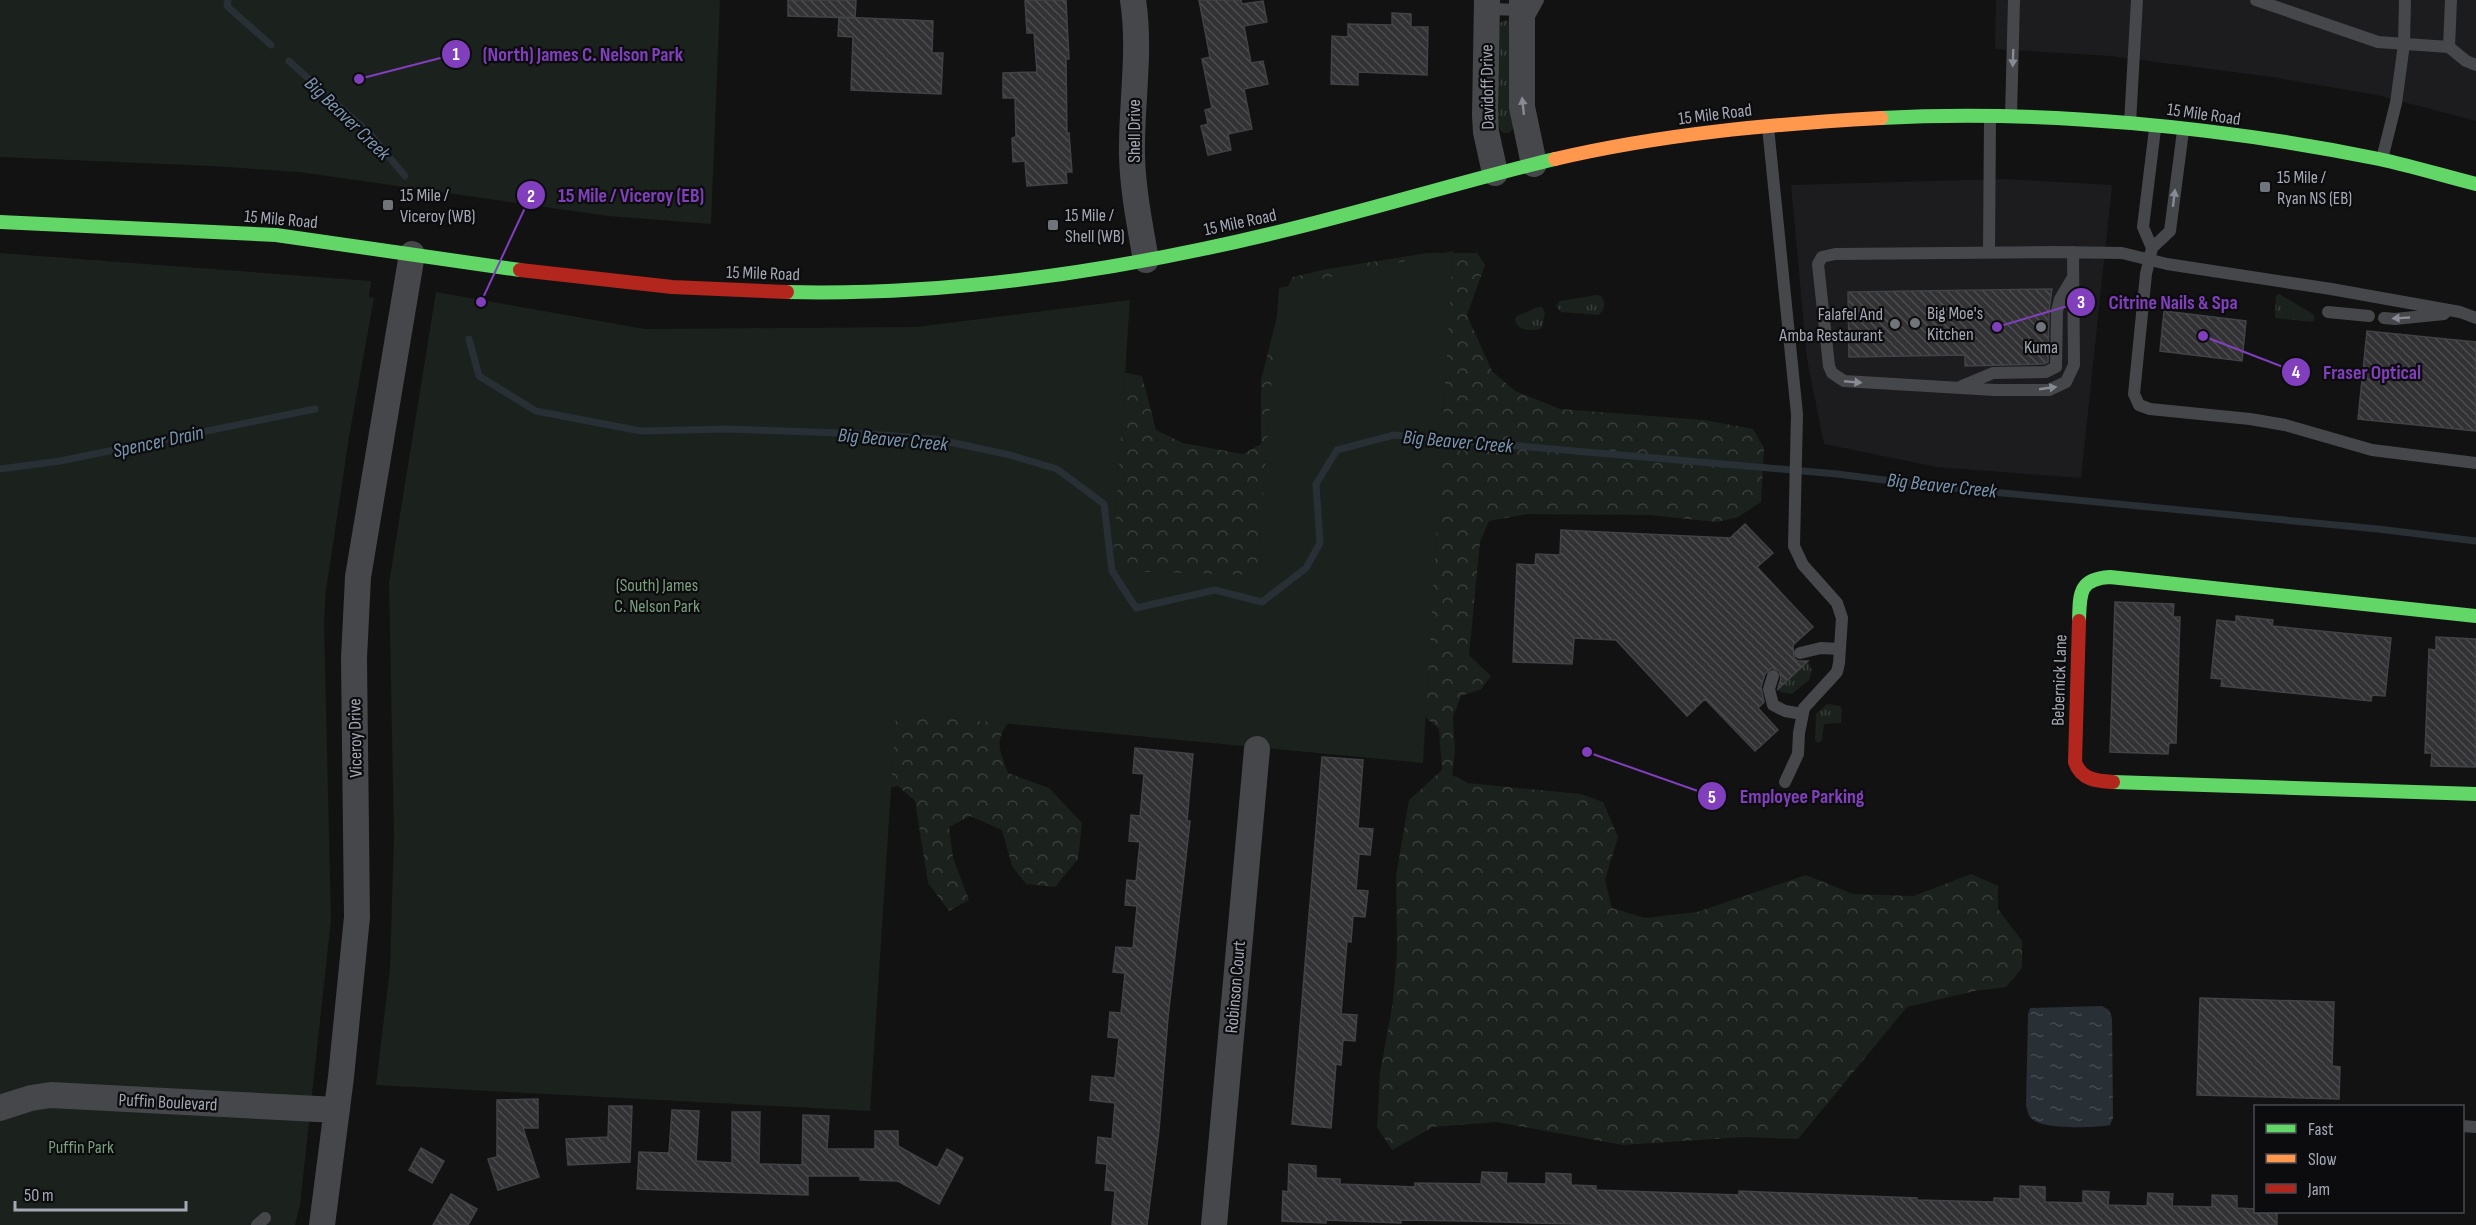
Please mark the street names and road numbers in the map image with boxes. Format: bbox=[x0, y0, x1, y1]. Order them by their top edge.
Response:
street label: Davidoff Drive bbox=[1476, 44, 1499, 130]
street label: Shell Drive bbox=[1124, 99, 1145, 163]
street label: 15 Mile Road bbox=[2166, 99, 2242, 130]
street label: 15 Mile Road bbox=[1677, 100, 1753, 129]
street label: 15 Mile Road bbox=[1202, 205, 1278, 240]
street label: 15 Mile Road bbox=[243, 206, 319, 233]
street label: 15 Mile Road bbox=[726, 262, 800, 285]
street label: Bebernick Lane bbox=[2047, 634, 2072, 726]
street label: Viceroy Drive bbox=[344, 698, 367, 778]
street label: Robinson Court bbox=[1221, 939, 1250, 1034]
street label: Puffin Boulevard bbox=[118, 1089, 218, 1116]

